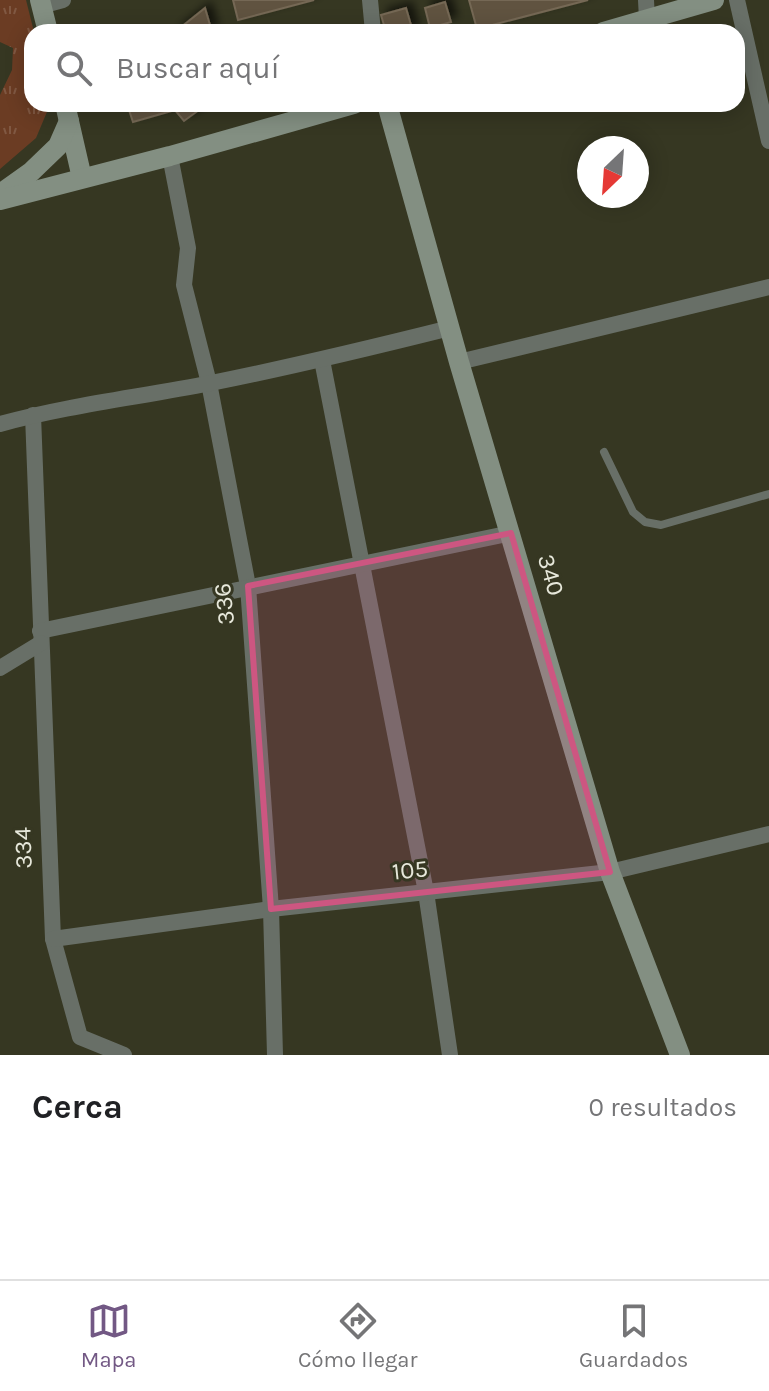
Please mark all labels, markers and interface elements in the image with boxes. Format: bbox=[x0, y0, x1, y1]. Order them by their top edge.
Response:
search box bbox=[24, 24, 745, 112]
icon: search bbox=[52, 46, 96, 90]
text: Buscar aquí bbox=[116, 50, 280, 86]
north arrow bbox=[577, 136, 649, 208]
street label: 340 bbox=[532, 551, 570, 599]
street label: 336 bbox=[208, 582, 240, 626]
street label: 334 bbox=[8, 827, 38, 869]
street label: 105 bbox=[391, 854, 429, 886]
text: Cerca bbox=[32, 1087, 123, 1127]
text: 0 resultados bbox=[589, 1092, 737, 1123]
tab: Mapa bbox=[81, 1299, 136, 1373]
tab: Cómo llegar bbox=[298, 1299, 417, 1373]
tab: Guardados bbox=[579, 1299, 688, 1373]

